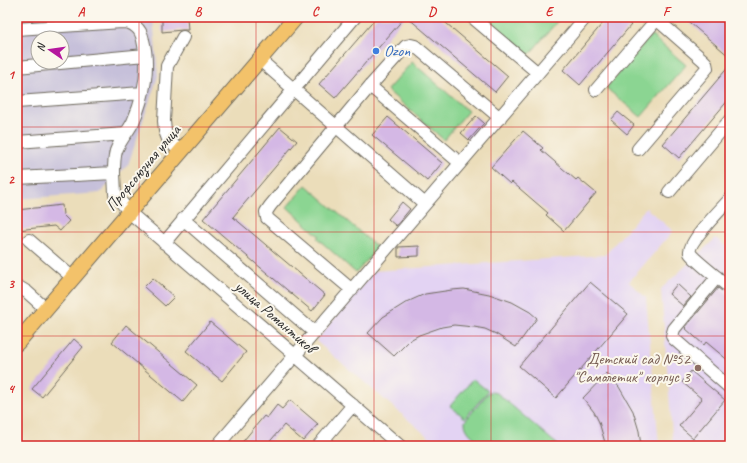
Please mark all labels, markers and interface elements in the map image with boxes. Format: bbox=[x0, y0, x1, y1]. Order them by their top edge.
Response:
text: A bbox=[78, 4, 86, 20]
text: B bbox=[195, 4, 203, 20]
text: C bbox=[312, 4, 320, 20]
text: D bbox=[428, 4, 437, 20]
text: E bbox=[546, 4, 555, 20]
text: F bbox=[663, 4, 672, 20]
north arrow bbox=[30, 30, 70, 70]
text: N bbox=[33, 41, 48, 53]
place label: Ozon bbox=[384, 41, 411, 61]
marker: Ozon bbox=[371, 46, 381, 56]
text: 1 bbox=[8, 67, 16, 83]
street label: Профсоюзная улица bbox=[101, 120, 186, 215]
text: 2 bbox=[8, 172, 15, 188]
text: 3 bbox=[8, 276, 15, 292]
street label: улица Романтиков bbox=[230, 276, 323, 360]
place label: Детский сад №52 "Самолетик" корпус 3 bbox=[574, 349, 692, 387]
marker: Детский сад №52 "Самолетик" корпус 3 bbox=[693, 363, 703, 373]
text: 4 bbox=[8, 381, 16, 397]

